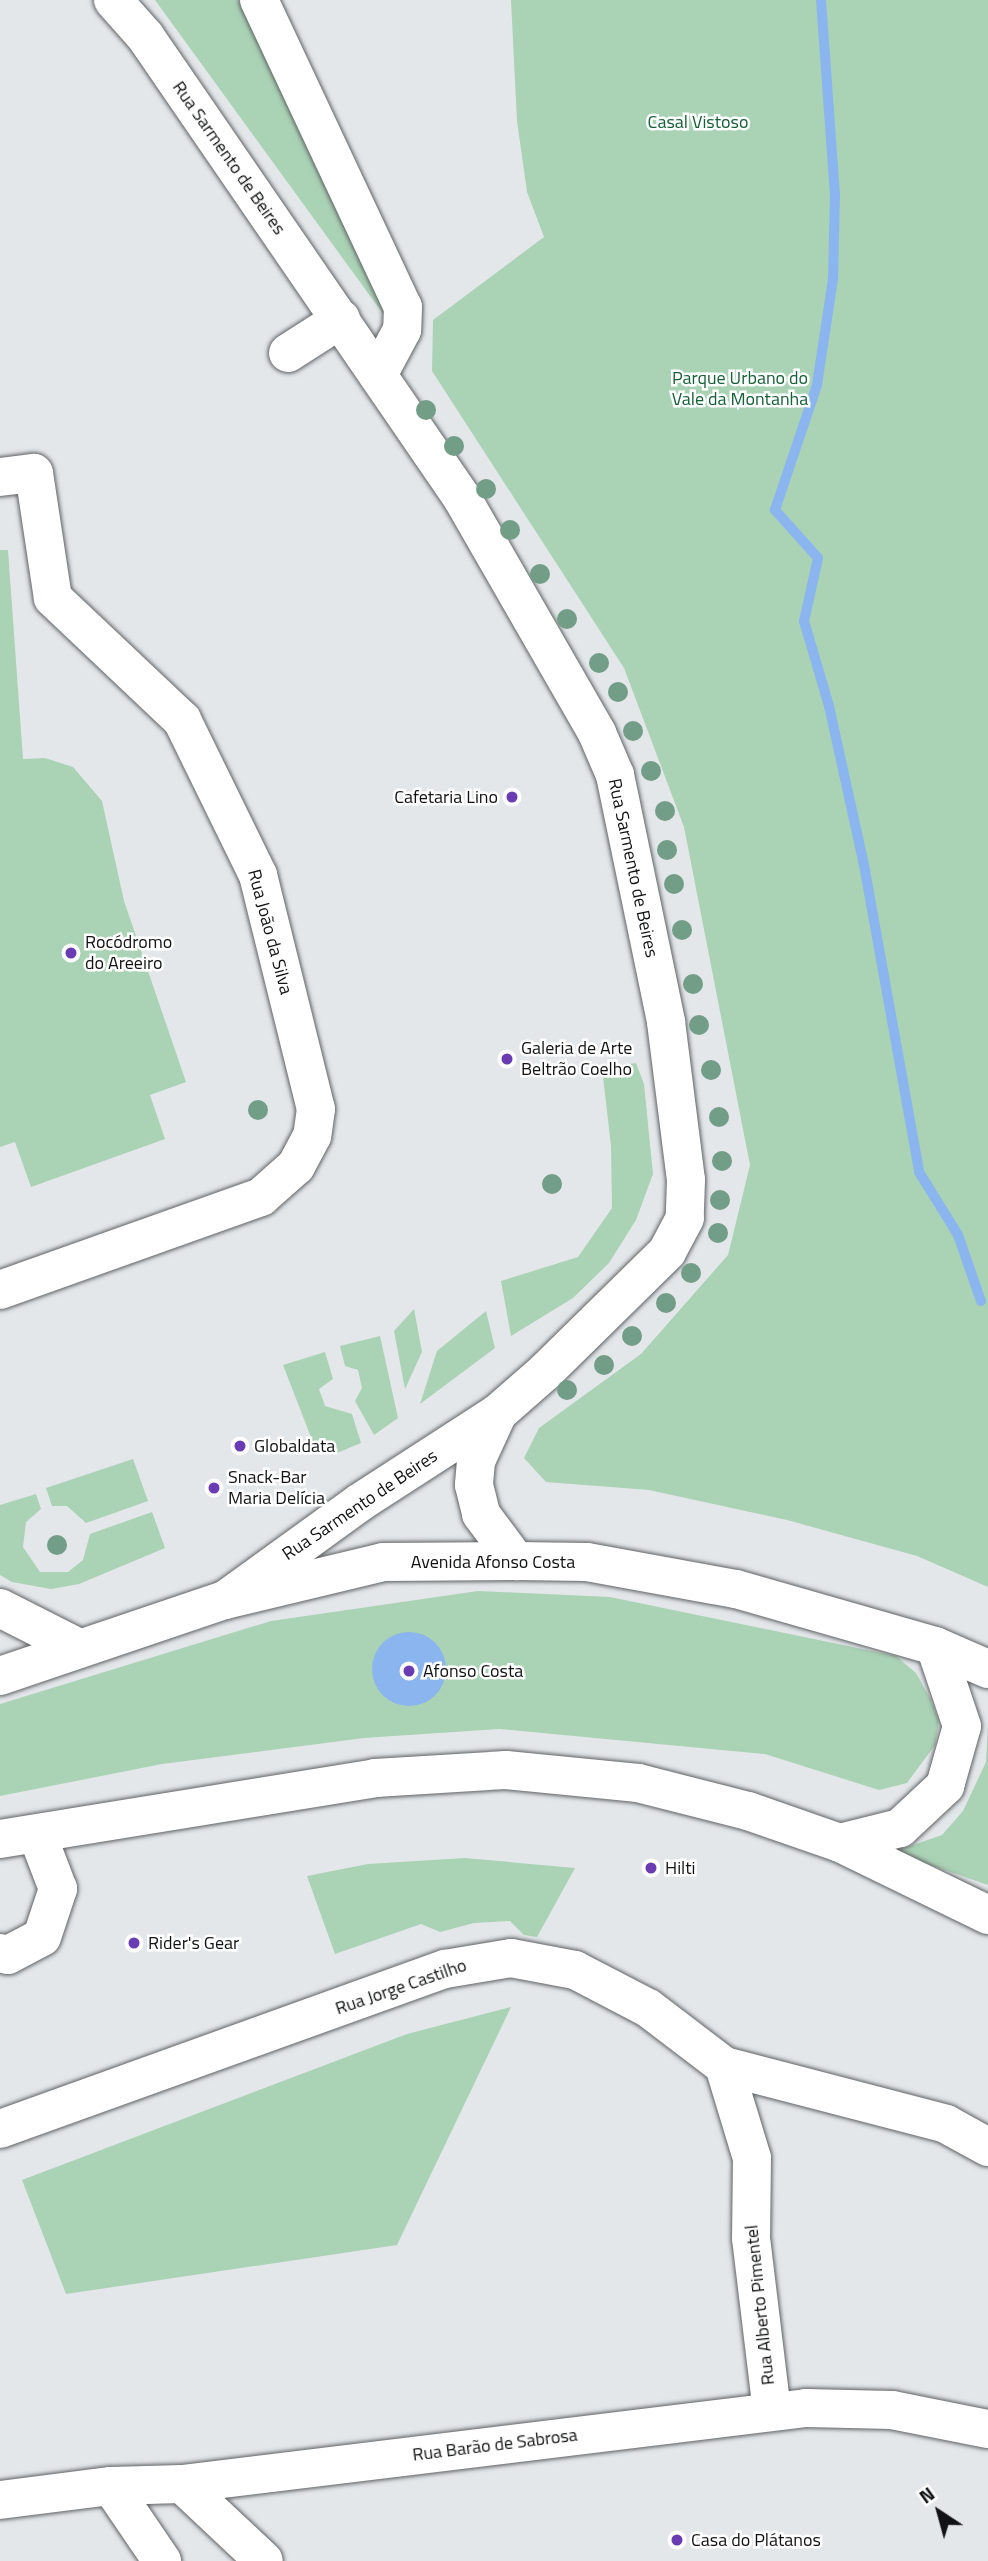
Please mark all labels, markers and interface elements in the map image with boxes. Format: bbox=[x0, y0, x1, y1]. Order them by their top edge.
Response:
street label: Rua Sarmento de Beires bbox=[168, 77, 290, 239]
park label: Casal Vistoso bbox=[648, 111, 748, 133]
park label: Parque Urbano do Vale da Montanha bbox=[672, 368, 808, 410]
street label: Rua Sarmento de Beires bbox=[603, 777, 663, 959]
place label: Cafetaria Lino bbox=[394, 786, 498, 808]
marker: Cafetaria Lino bbox=[504, 789, 520, 805]
street label: Rua João da Silva bbox=[243, 867, 297, 997]
place label: Rocódromo do Areeiro bbox=[85, 932, 172, 974]
marker: Rocódromo do Areeiro bbox=[63, 945, 79, 961]
place label: Galeria de Arte Beltrão Coelho bbox=[521, 1038, 632, 1080]
marker: Galeria de Arte Beltrão Coelho bbox=[499, 1051, 515, 1067]
place label: Globaldata bbox=[254, 1435, 335, 1457]
marker: Globaldata bbox=[232, 1438, 248, 1454]
street label: Rua Sarmento de Beires bbox=[278, 1445, 442, 1565]
place label: Snack-Bar Maria Delícia bbox=[228, 1467, 325, 1510]
marker: Snack-Bar Maria Delícia bbox=[206, 1480, 222, 1496]
street label: Avenida Afonso Costa bbox=[411, 1551, 575, 1573]
place label: Afonso Costa bbox=[423, 1660, 523, 1682]
marker: Afonso Costa bbox=[401, 1663, 417, 1679]
place label: Hilti bbox=[665, 1857, 696, 1879]
marker: Hilti bbox=[643, 1860, 659, 1876]
place label: Rider's Gear bbox=[148, 1932, 239, 1954]
marker: Rider's Gear bbox=[126, 1935, 142, 1951]
street label: Rua Jorge Castilho bbox=[333, 1954, 469, 2020]
street label: Rua Alberto Pimentel bbox=[741, 2224, 779, 2386]
street label: Rua Barão de Sabrosa bbox=[411, 2424, 579, 2466]
north arrow bbox=[904, 2477, 974, 2547]
text: N bbox=[913, 2479, 940, 2510]
place label: Casa do Plátanos bbox=[691, 2529, 821, 2551]
marker: Casa do Plátanos bbox=[669, 2532, 685, 2548]

